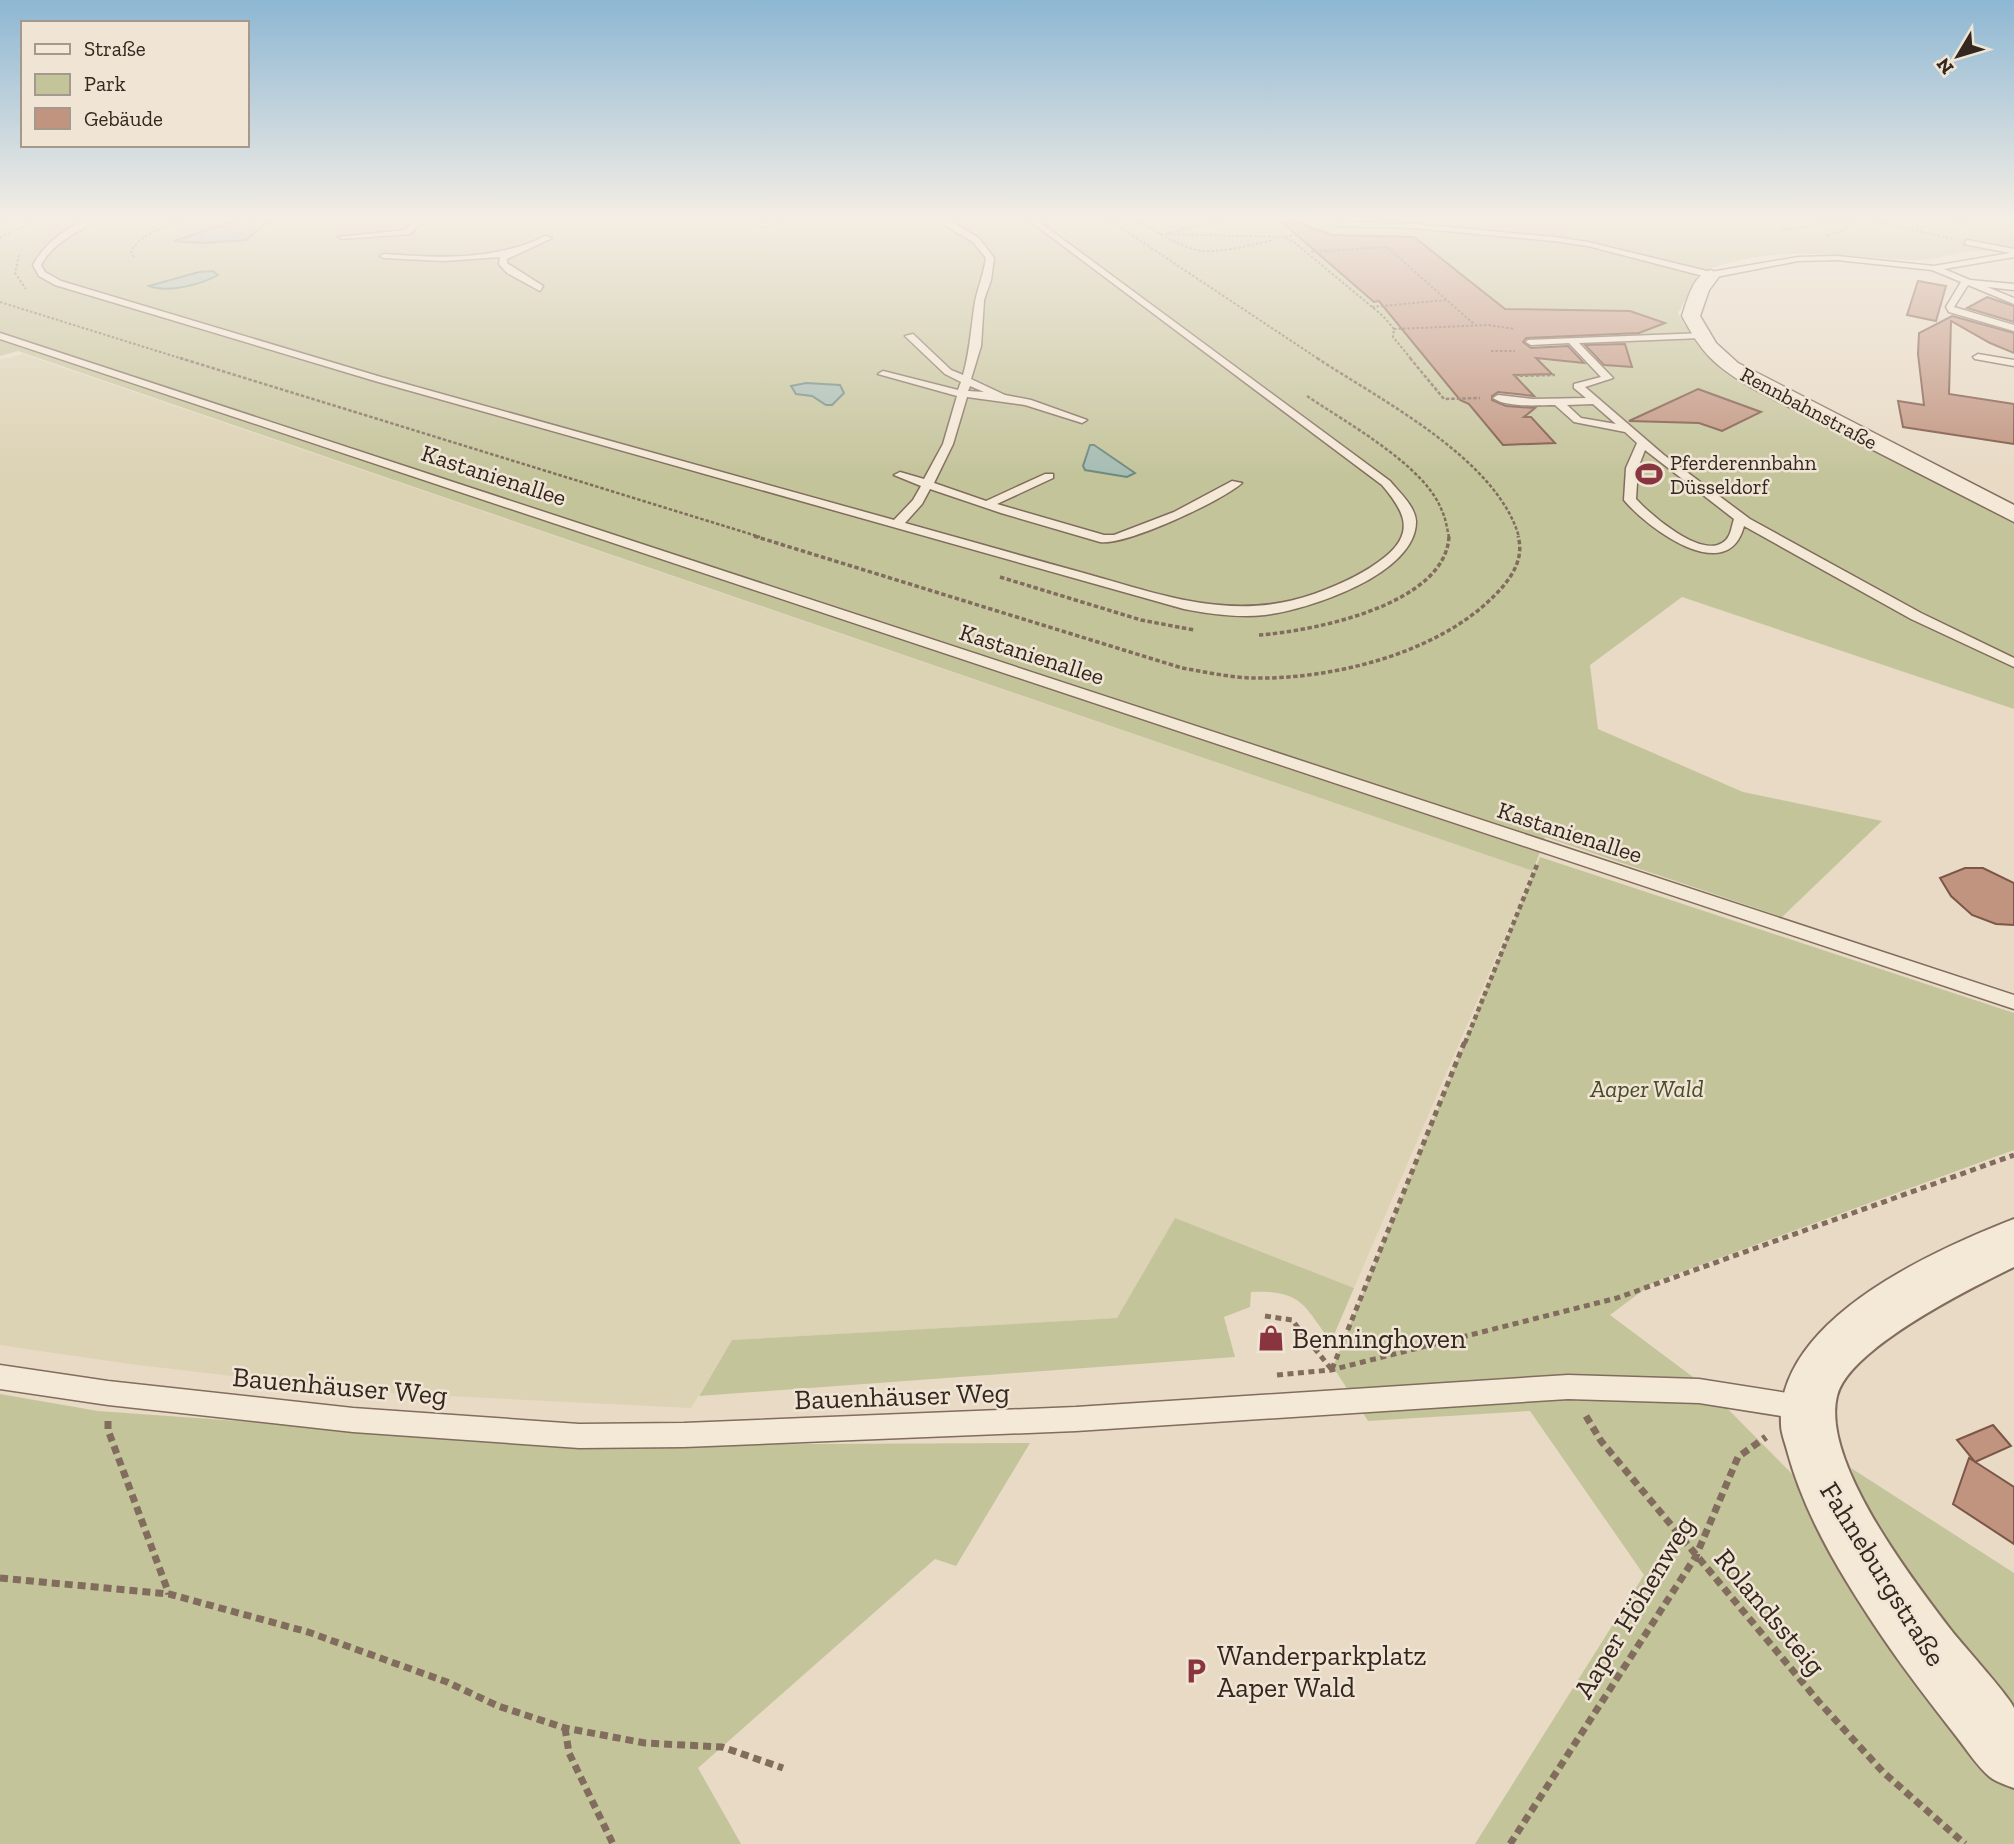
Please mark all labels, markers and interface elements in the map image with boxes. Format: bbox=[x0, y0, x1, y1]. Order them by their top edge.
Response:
legend bbox=[21, 21, 248, 147]
north arrow bbox=[1923, 21, 1993, 91]
text: Straße bbox=[84, 36, 146, 61]
text: N bbox=[1931, 53, 1959, 79]
text: Park bbox=[84, 71, 126, 96]
text: Gebäude bbox=[84, 106, 163, 131]
street label: Rennbahnstraße bbox=[1736, 361, 1882, 455]
street label: Kastanienallee bbox=[418, 438, 570, 512]
place label: Pferderennbahn Düsseldorf bbox=[1670, 450, 1817, 499]
sports icon: Pferderennbahn Düsseldorf bbox=[1634, 459, 1664, 489]
street label: Kastanienallee bbox=[956, 617, 1108, 691]
street label: Kastanienallee bbox=[1494, 795, 1646, 869]
park label: Aaper Wald bbox=[1589, 1074, 1704, 1103]
place label: Benninghoven bbox=[1292, 1322, 1466, 1355]
shop icon: Benninghoven bbox=[1256, 1323, 1286, 1353]
street label: Bauenhäuser Weg bbox=[231, 1360, 449, 1412]
street label: Bauenhäuser Weg bbox=[794, 1376, 1010, 1416]
street label: Fahneburgstraße bbox=[1813, 1476, 1953, 1672]
street label: Aaper Höhenweg bbox=[1567, 1510, 1701, 1704]
street label: Rolandssteig bbox=[1708, 1542, 1832, 1682]
place label: Wanderparkplatz Aaper Wald bbox=[1217, 1639, 1427, 1704]
parking icon: Wanderparkplatz Aaper Wald bbox=[1181, 1656, 1211, 1686]

